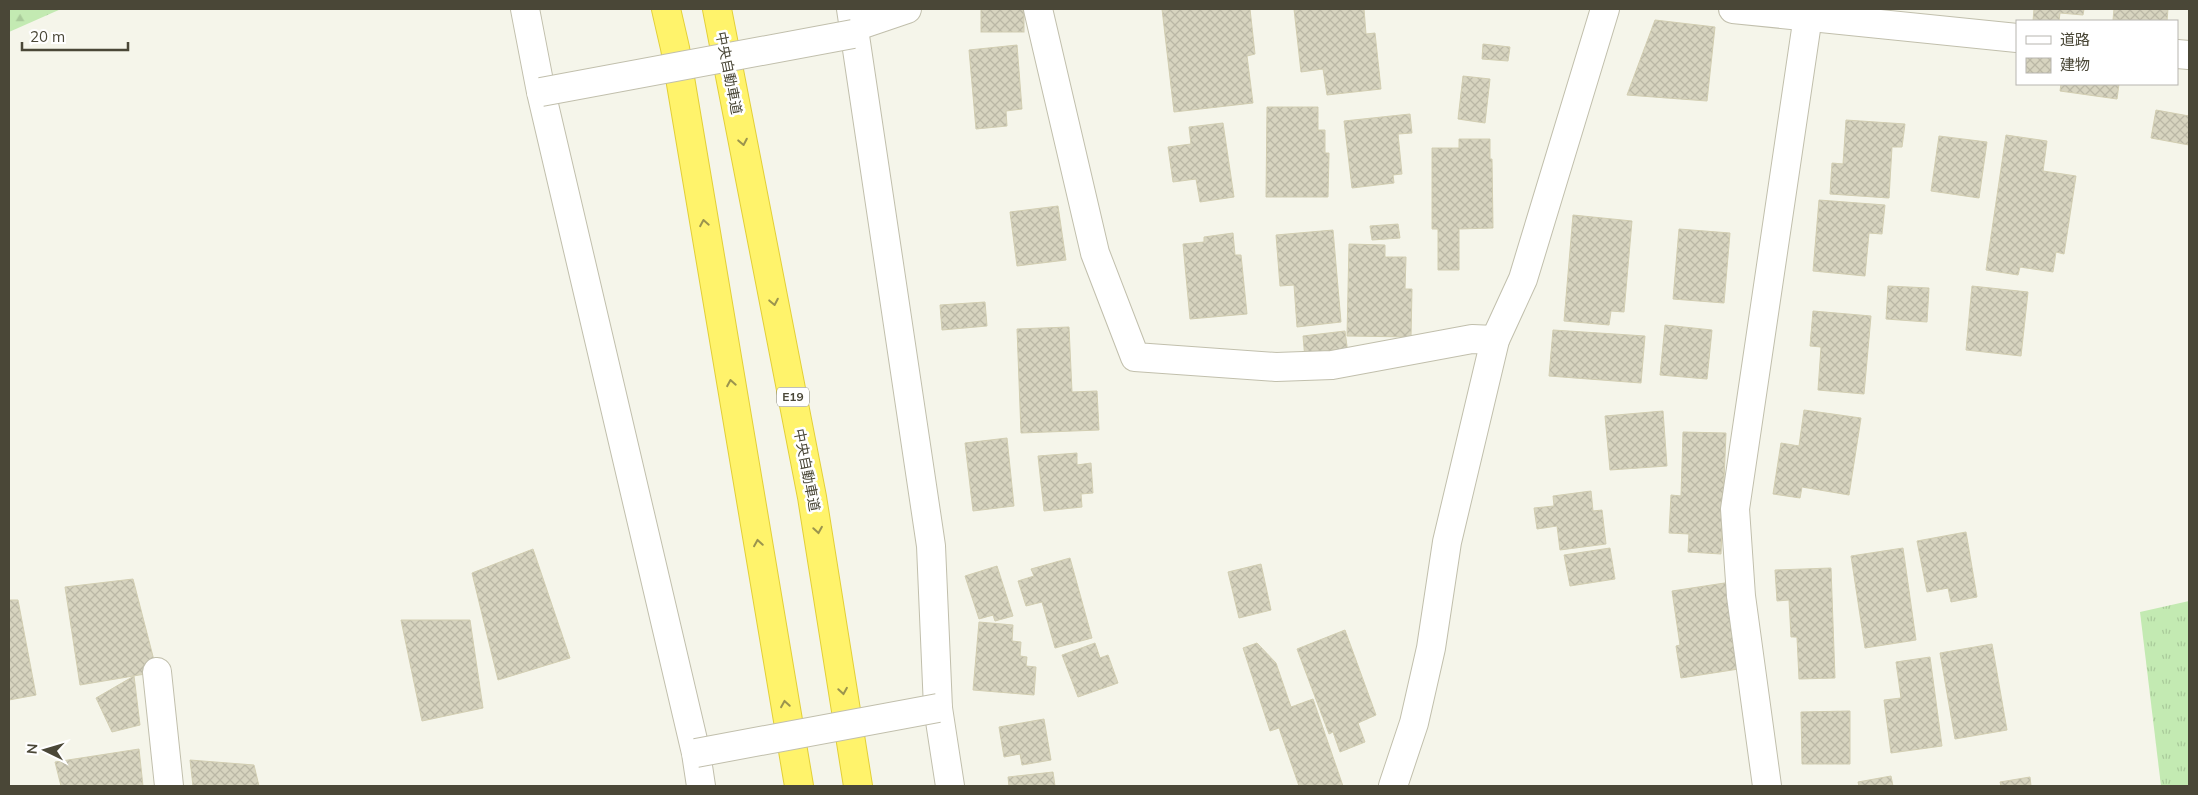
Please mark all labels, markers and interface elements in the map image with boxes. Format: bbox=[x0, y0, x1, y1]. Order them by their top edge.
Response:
scale bar bbox=[22, 20, 129, 52]
legend bbox=[2016, 20, 2178, 85]
text: 20 m bbox=[30, 27, 65, 46]
street label: 中央自動車道 bbox=[712, 30, 746, 116]
text: 道路 bbox=[2060, 30, 2090, 49]
text: 建物 bbox=[2060, 55, 2090, 74]
one-way arrow bbox=[737, 138, 748, 147]
one-way arrow bbox=[700, 219, 710, 227]
one-way arrow bbox=[769, 298, 779, 306]
one-way arrow bbox=[727, 379, 737, 387]
road number: E19 bbox=[777, 388, 809, 407]
street label: 中央自動車道 bbox=[790, 427, 824, 513]
one-way arrow bbox=[812, 526, 822, 535]
one-way arrow bbox=[754, 539, 764, 548]
one-way arrow bbox=[837, 687, 847, 695]
one-way arrow bbox=[780, 699, 790, 708]
north arrow bbox=[20, 725, 70, 775]
text: N bbox=[23, 743, 41, 755]

